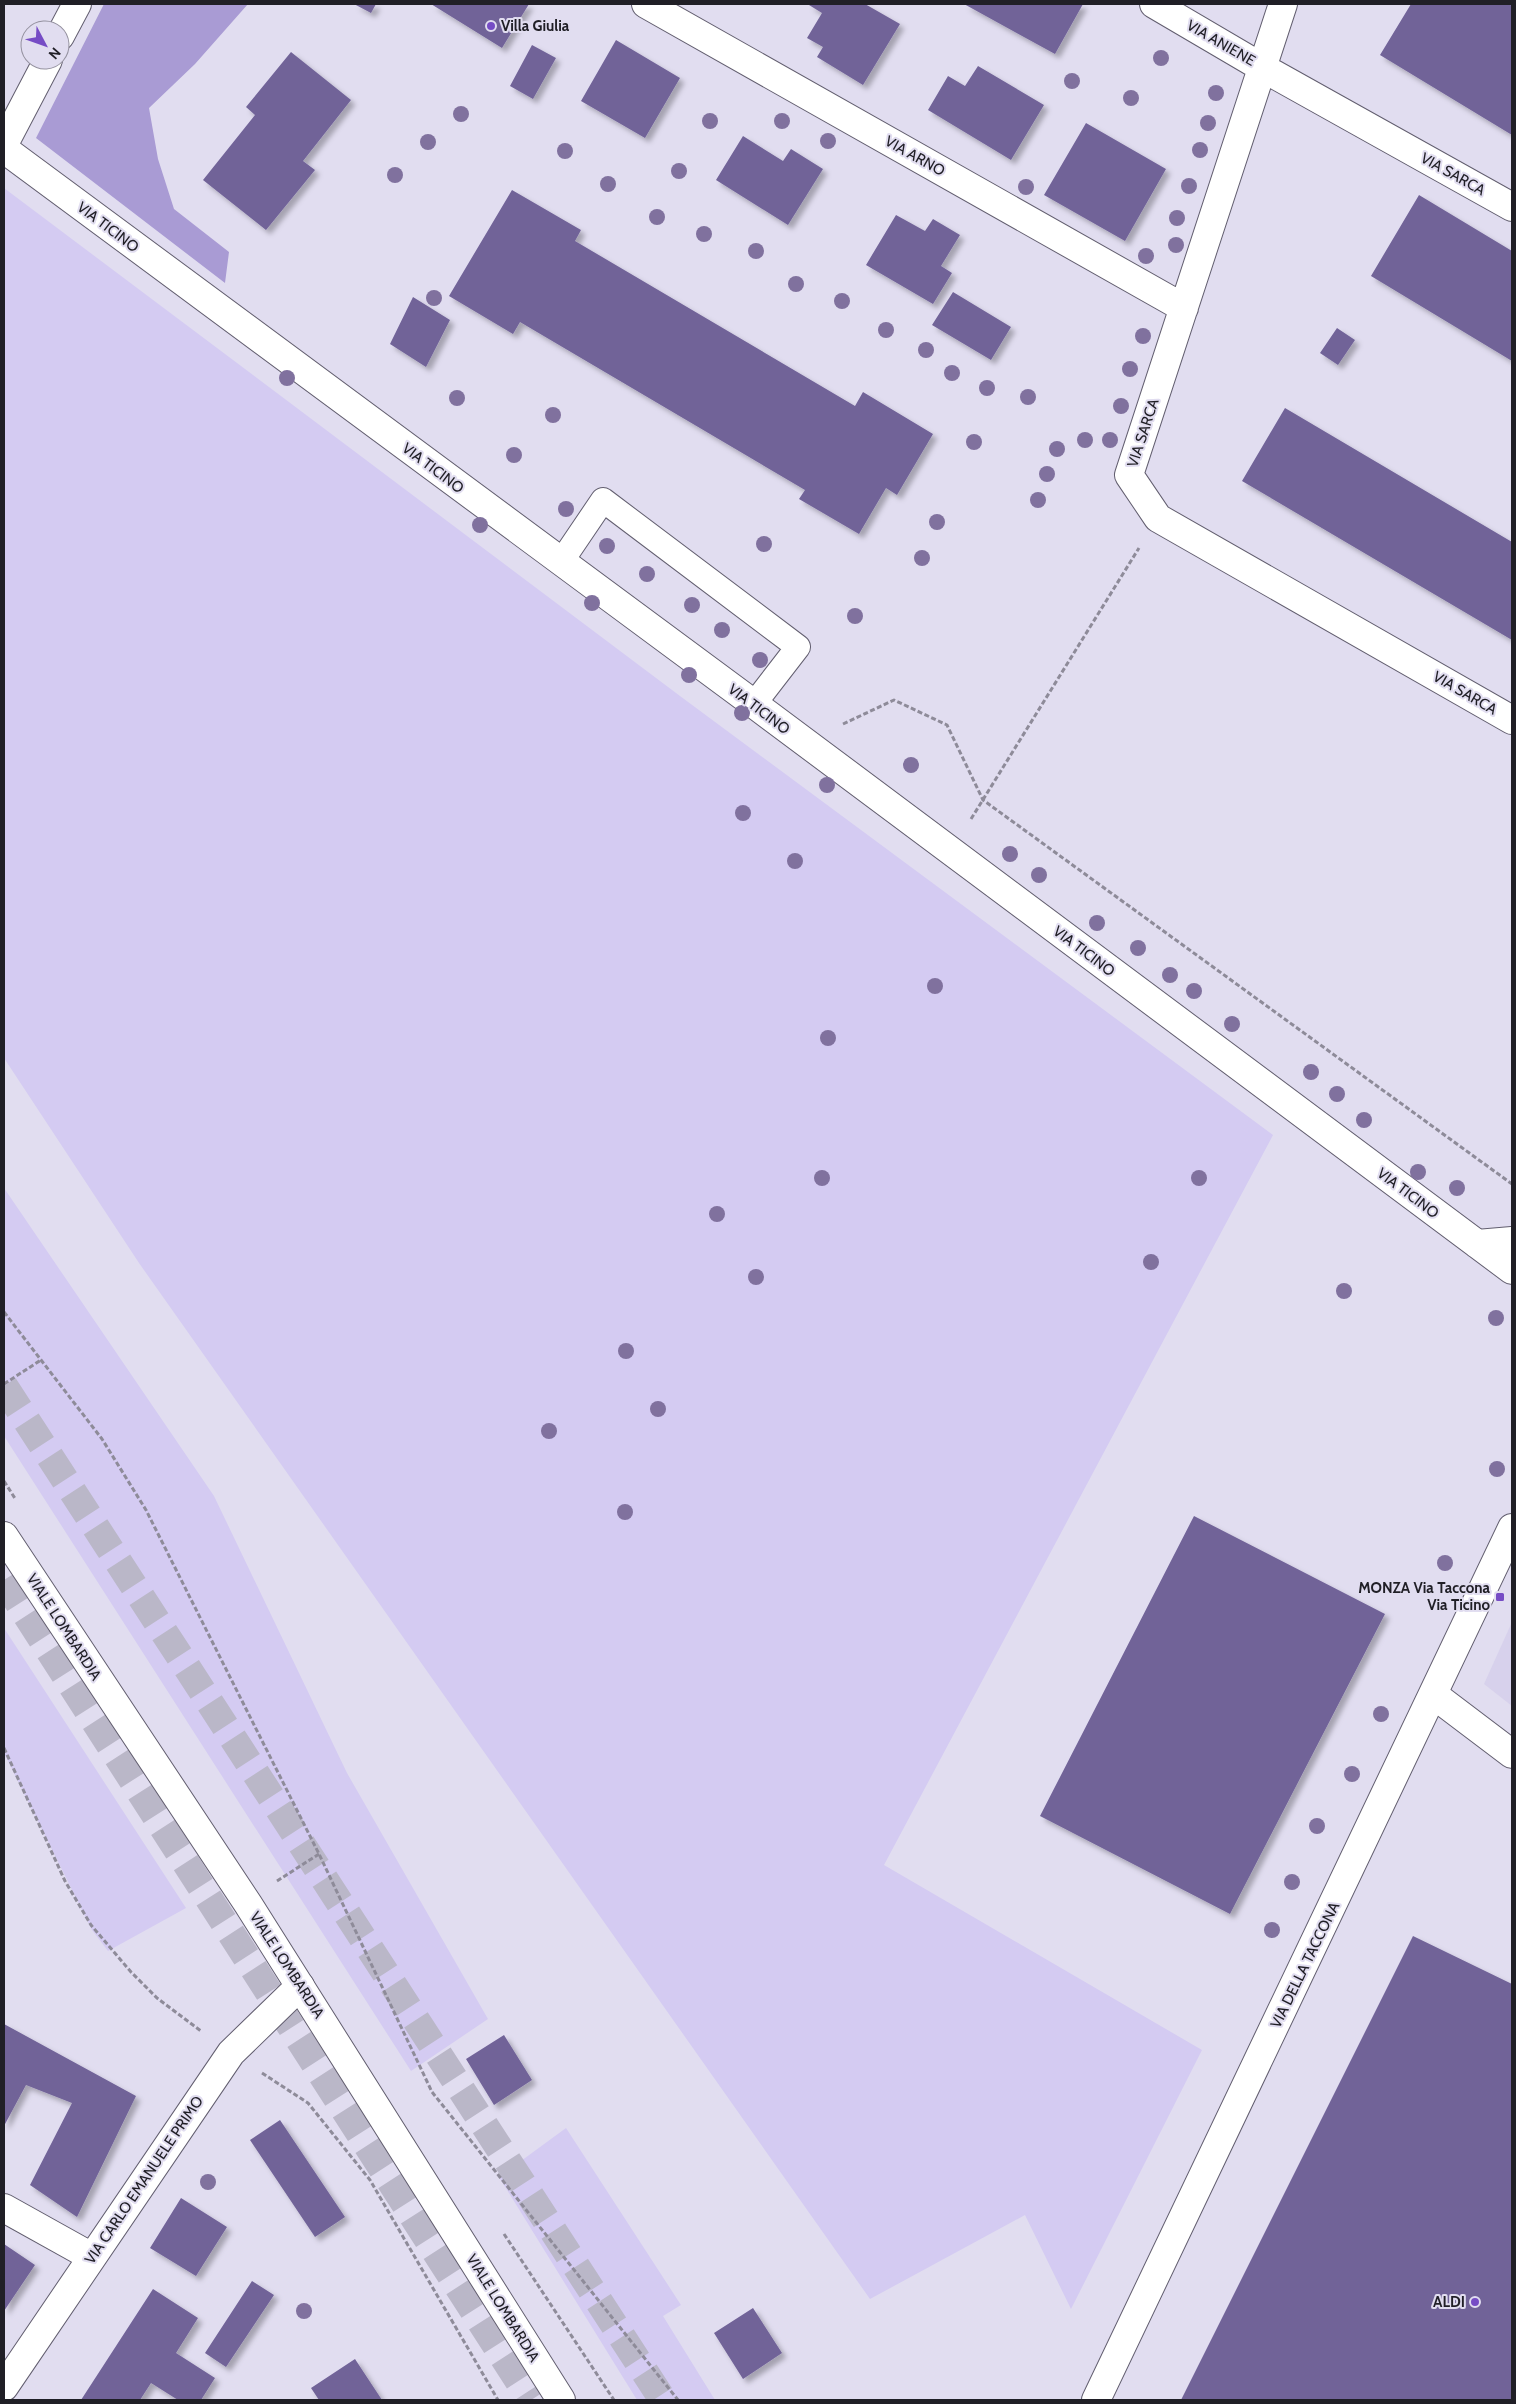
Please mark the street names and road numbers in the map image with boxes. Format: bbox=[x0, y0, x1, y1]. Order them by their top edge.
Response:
street label: VIA ANIENE bbox=[1183, 16, 1259, 70]
street label: VIA ARNO bbox=[882, 132, 948, 180]
street label: VIA SARCA bbox=[1418, 149, 1489, 199]
street label: VIA TICINO bbox=[74, 198, 142, 256]
street label: VIA SARCA bbox=[1123, 396, 1163, 470]
street label: VIA TICINO bbox=[399, 439, 467, 497]
street label: VIA SARCA bbox=[1430, 667, 1501, 719]
street label: VIA TICINO bbox=[725, 680, 793, 738]
street label: VIA TICINO bbox=[1050, 922, 1118, 980]
street label: VIA TICINO bbox=[1374, 1164, 1442, 1222]
street label: VIALE LOMBARDIA bbox=[23, 1570, 106, 1684]
street label: VIA DELLA TACCONA bbox=[1267, 1898, 1344, 2031]
street label: VIALE LOMBARDIA bbox=[246, 1908, 329, 2022]
street label: VIA CARLO EMANUELE PRIMO bbox=[81, 2093, 207, 2267]
street label: VIALE LOMBARDIA bbox=[463, 2251, 544, 2366]

